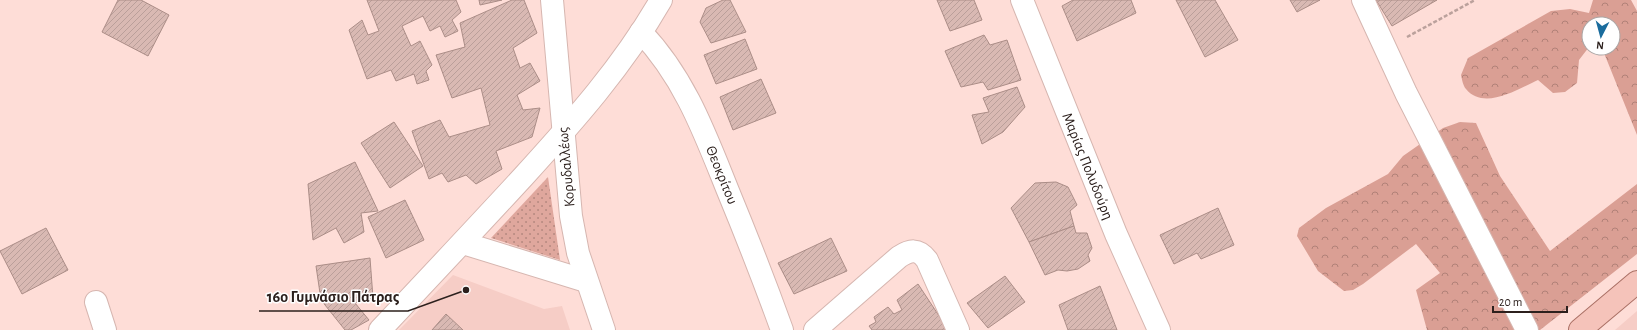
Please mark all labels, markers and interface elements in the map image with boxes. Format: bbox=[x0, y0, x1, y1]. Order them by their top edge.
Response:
north arrow bbox=[1581, 16, 1621, 56]
text: N bbox=[1596, 40, 1604, 51]
street label: Μαρίας Πολυδούρη bbox=[1059, 111, 1116, 222]
street label: Κορυδαλλέως bbox=[556, 126, 577, 208]
street label: Θεοκρίτου bbox=[703, 144, 740, 207]
callout: 16ο Γυμνάσιο Πάτρας bbox=[259, 283, 408, 311]
scale bar bbox=[1493, 288, 1567, 314]
text: 16ο Γυμνάσιο Πάτρας bbox=[267, 289, 399, 306]
text: 20 m bbox=[1499, 296, 1522, 308]

